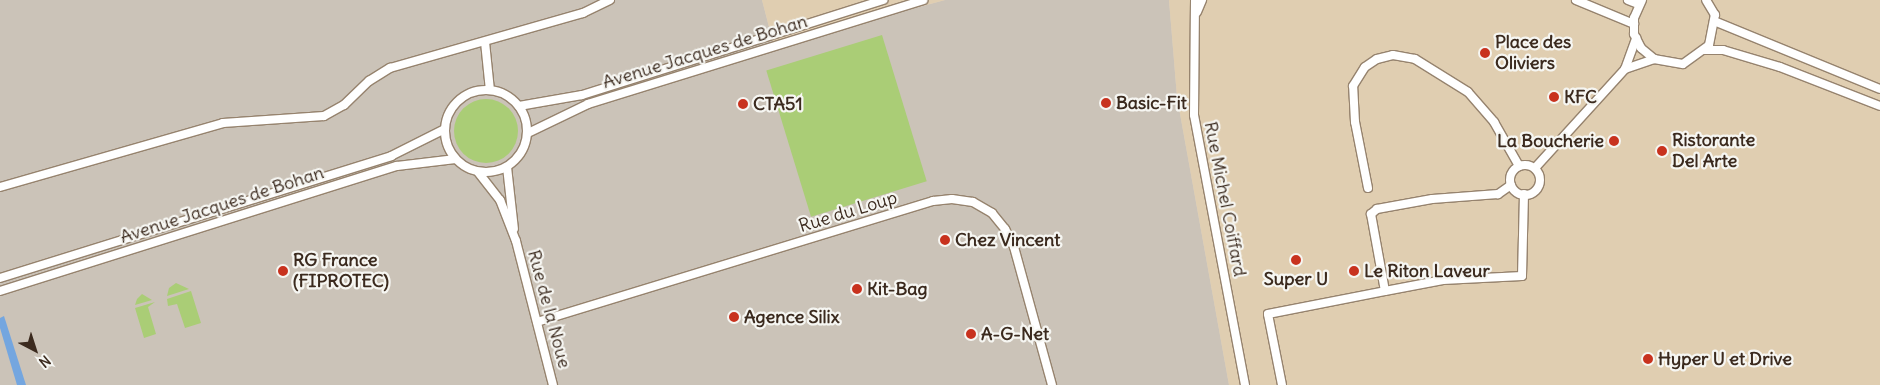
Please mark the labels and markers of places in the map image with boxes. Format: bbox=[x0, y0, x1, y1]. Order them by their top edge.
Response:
place label: Place des Oliviers bbox=[1495, 32, 1571, 74]
marker: Place des Oliviers bbox=[1479, 47, 1491, 59]
place label: KFC bbox=[1564, 86, 1597, 108]
marker: KFC bbox=[1548, 91, 1560, 103]
place label: Basic-Fit bbox=[1116, 92, 1187, 114]
place label: CTA51 bbox=[753, 93, 803, 115]
marker: Basic-Fit bbox=[1100, 97, 1112, 109]
marker: CTA51 bbox=[737, 98, 749, 110]
place label: La Boucherie bbox=[1497, 130, 1604, 152]
place label: Ristorante Del Arte bbox=[1672, 130, 1755, 172]
marker: La Boucherie bbox=[1608, 135, 1620, 147]
marker: Ristorante Del Arte bbox=[1656, 145, 1668, 157]
place label: Chez Vincent bbox=[955, 229, 1060, 251]
marker: Chez Vincent bbox=[939, 234, 951, 246]
place label: RG France (FIPROTEC) bbox=[293, 250, 389, 292]
marker: Super U bbox=[1290, 254, 1302, 266]
place label: Le Riton Laveur bbox=[1364, 260, 1490, 282]
marker: RG France (FIPROTEC) bbox=[277, 265, 289, 277]
marker: Le Riton Laveur bbox=[1348, 265, 1360, 277]
place label: Super U bbox=[1264, 268, 1328, 290]
place label: Kit-Bag bbox=[867, 278, 928, 300]
marker: Kit-Bag bbox=[851, 283, 863, 295]
place label: Agence Silix bbox=[744, 306, 840, 328]
marker: Agence Silix bbox=[728, 311, 740, 323]
place label: A-G-Net bbox=[981, 323, 1049, 345]
marker: A-G-Net bbox=[965, 328, 977, 340]
place label: Hyper U et Drive bbox=[1658, 348, 1792, 370]
marker: Hyper U et Drive bbox=[1642, 353, 1654, 365]

